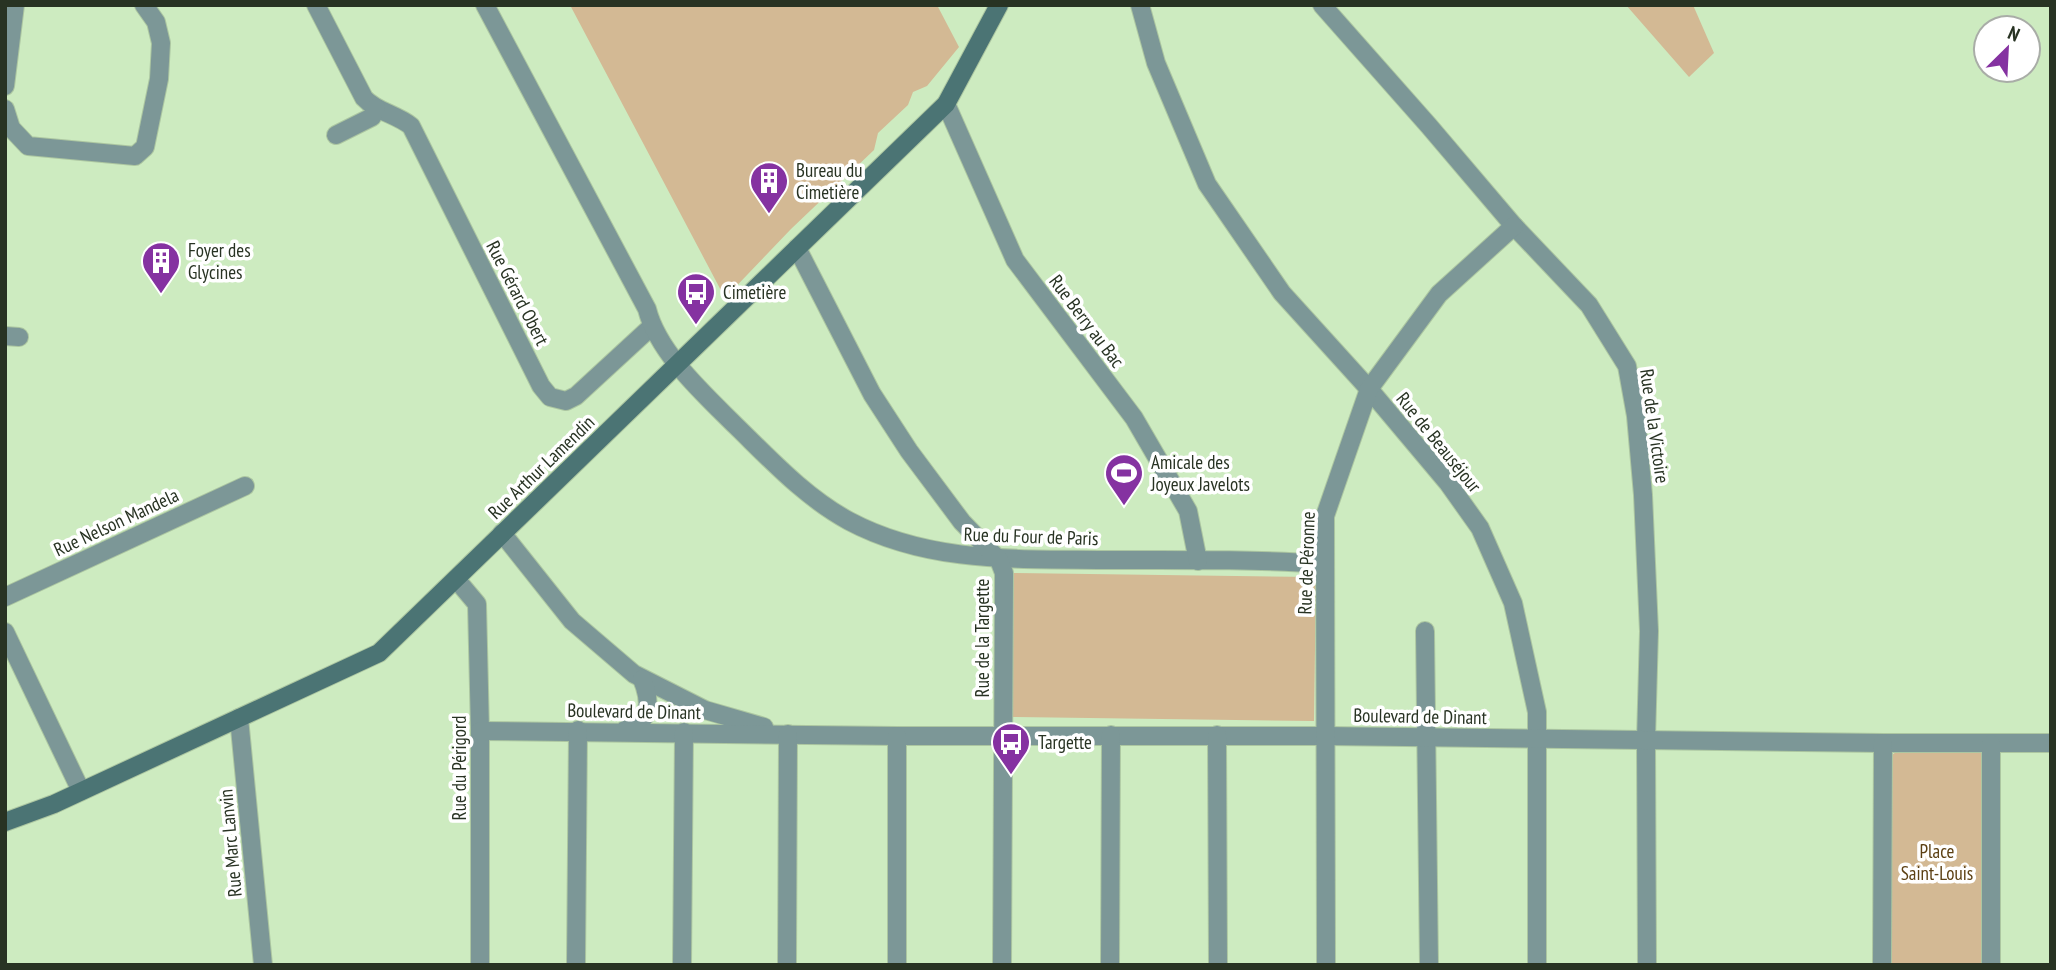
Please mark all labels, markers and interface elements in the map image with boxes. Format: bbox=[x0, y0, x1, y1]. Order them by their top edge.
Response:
north arrow bbox=[1972, 14, 2042, 84]
text: N bbox=[2004, 20, 2023, 47]
place label: Bureau du Cimetière bbox=[796, 158, 863, 204]
building icon: Bureau du Cimetière bbox=[748, 160, 790, 215]
street label: Rue Gérard Obert bbox=[481, 237, 555, 350]
place label: Foyer des Glycines bbox=[188, 238, 251, 284]
building icon: Foyer des Glycines bbox=[140, 240, 182, 295]
street label: Rue Berry au Bac bbox=[1044, 270, 1130, 372]
bus stop icon: Cimetière bbox=[675, 271, 717, 326]
place label: Cimetière bbox=[723, 280, 786, 304]
street label: Rue de la Victoire bbox=[1635, 367, 1675, 485]
street label: Rue de Beauséjour bbox=[1391, 387, 1487, 498]
street label: Rue Arthur Lamendin bbox=[483, 410, 599, 524]
place label: Amicale des Joyeux Javelots bbox=[1150, 450, 1250, 496]
sports icon: Amicale des Joyeux Javelots bbox=[1103, 452, 1145, 507]
street label: Rue Nelson Mandela bbox=[50, 483, 182, 561]
street label: Rue de Péronne bbox=[1292, 511, 1320, 615]
street label: Rue du Four de Paris bbox=[963, 522, 1099, 550]
street label: Rue de la Targette bbox=[970, 578, 994, 697]
street label: Boulevard de Dinant bbox=[567, 698, 702, 724]
street label: Boulevard de Dinant bbox=[1353, 703, 1488, 729]
street label: Rue du Périgord bbox=[447, 716, 471, 820]
bus stop icon: Targette bbox=[990, 721, 1032, 776]
place label: Targette bbox=[1038, 730, 1092, 754]
street label: Rue Marc Lanvin bbox=[213, 788, 247, 898]
park label: Place Saint-Louis bbox=[1901, 839, 1973, 885]

